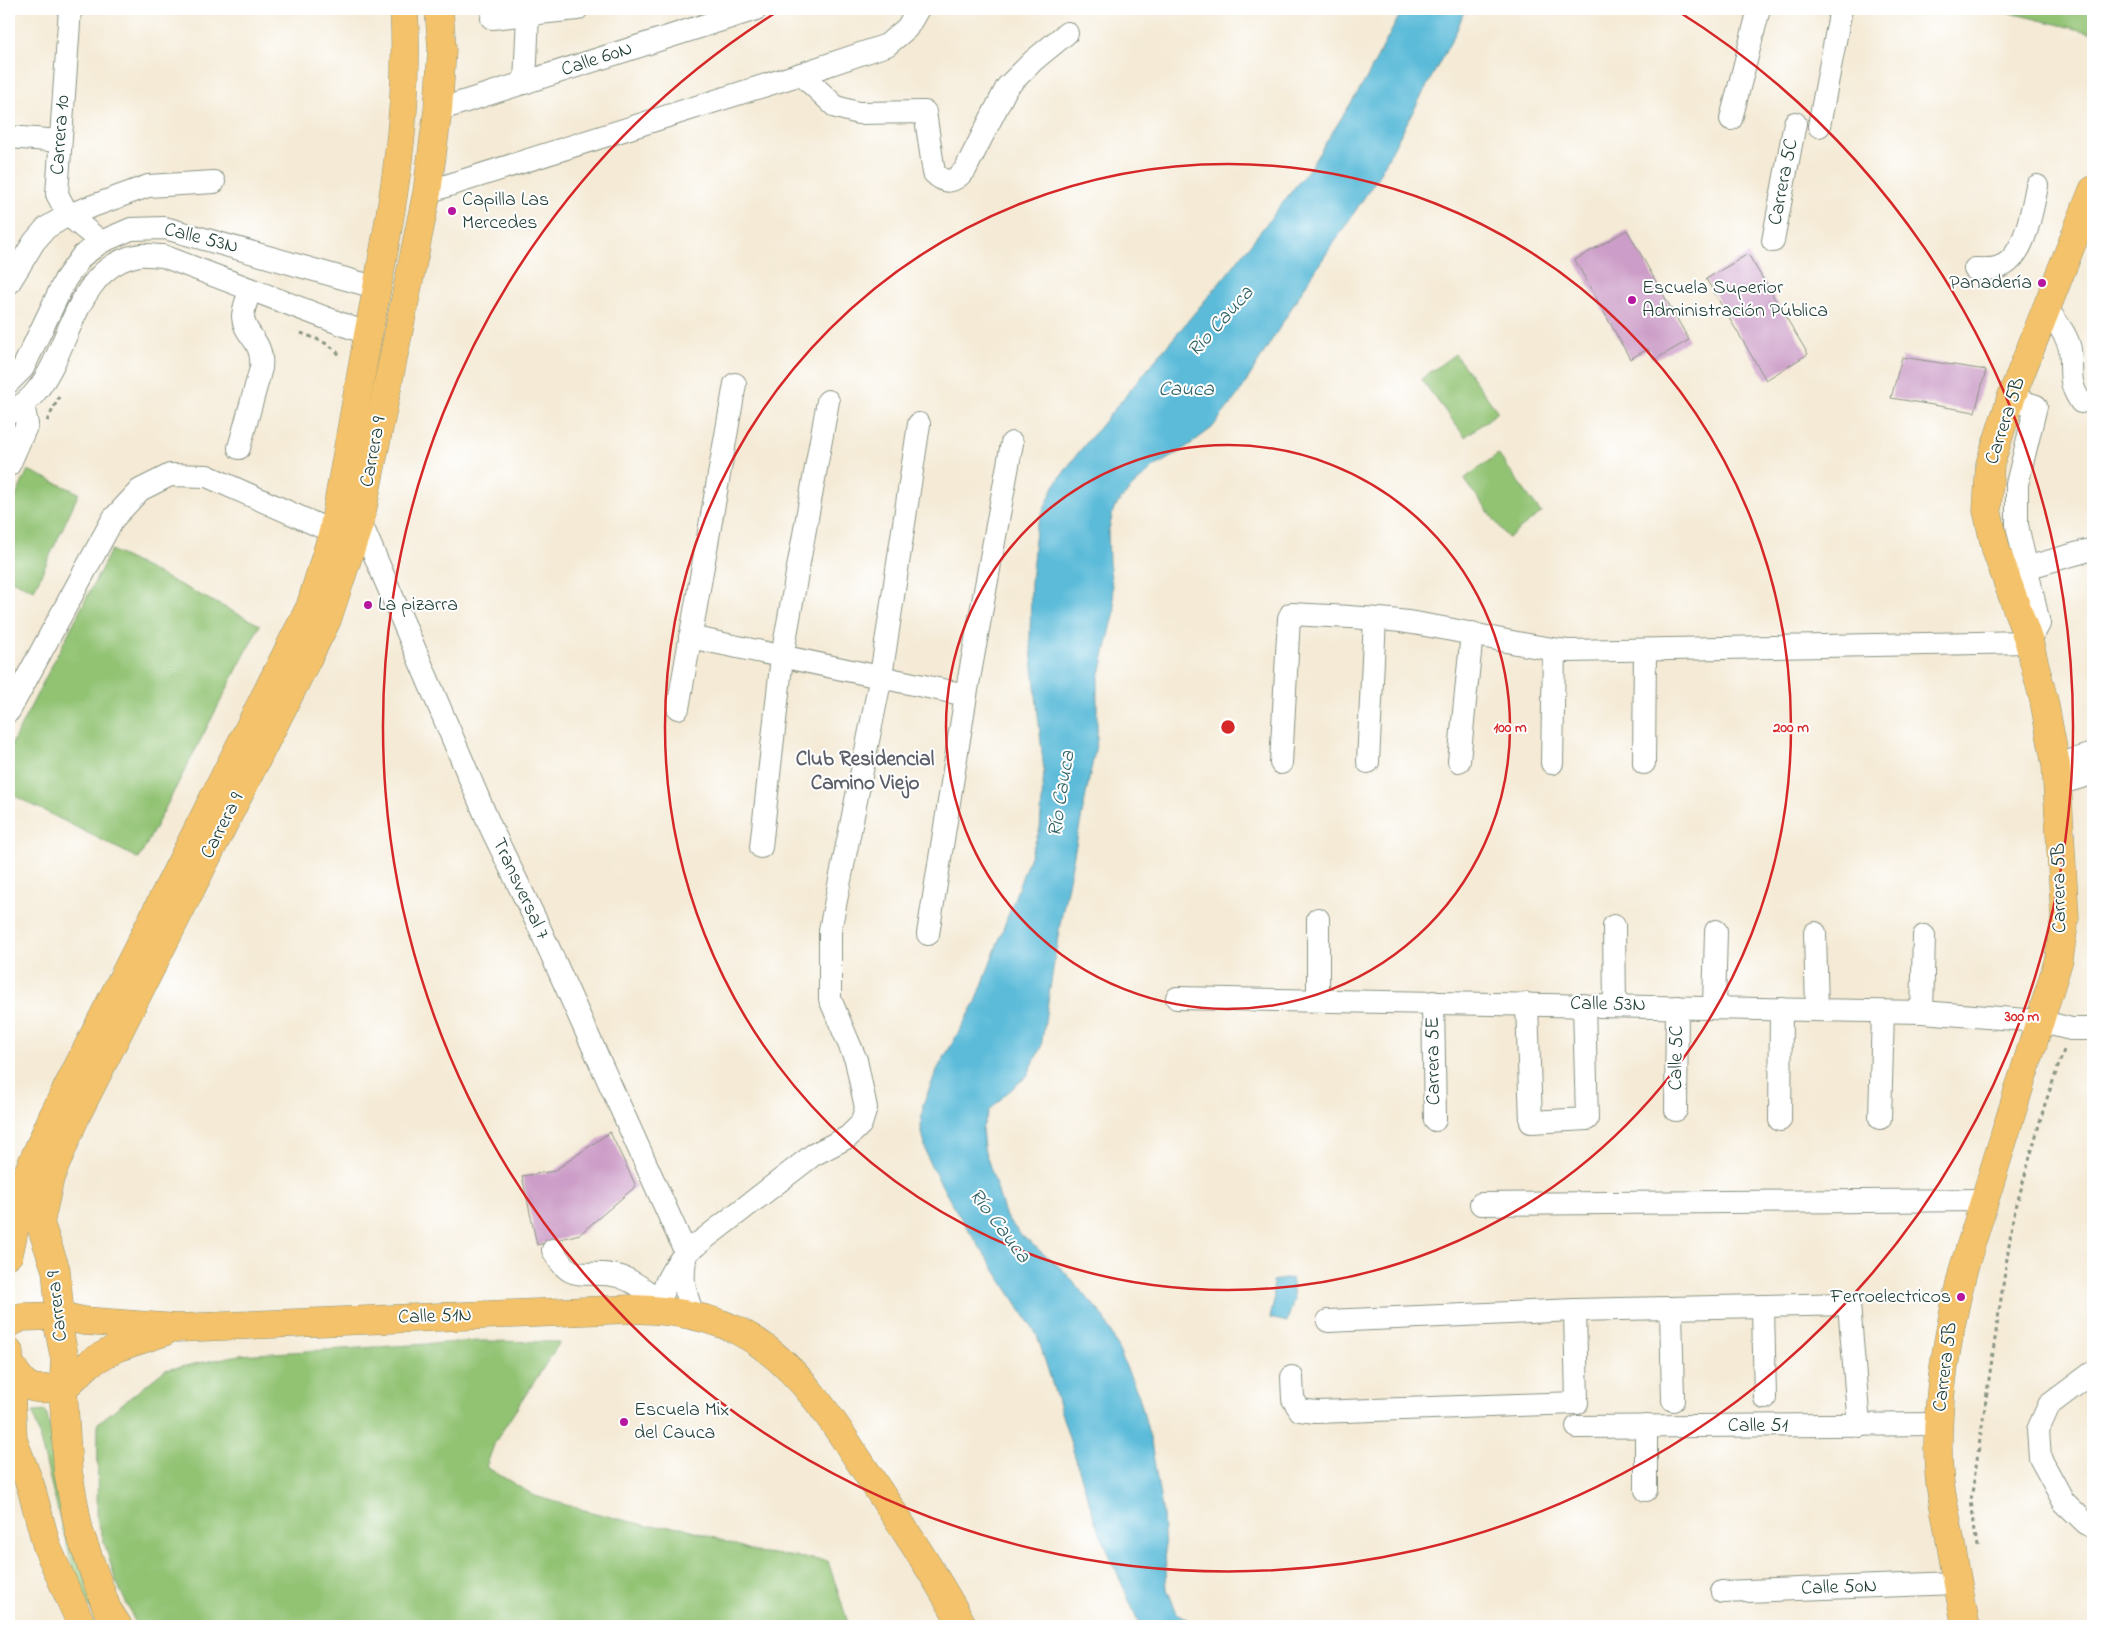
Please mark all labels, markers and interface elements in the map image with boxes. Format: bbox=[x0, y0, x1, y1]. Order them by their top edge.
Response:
street label: Calle 60N bbox=[558, 35, 636, 85]
street label: Carrera 10 bbox=[44, 94, 78, 176]
street label: Carrera 5C bbox=[1761, 136, 1807, 228]
place label: Capilla Las Mercedes bbox=[462, 186, 549, 238]
marker: Capilla Las Mercedes bbox=[446, 205, 458, 217]
street label: Calle 53N bbox=[161, 216, 241, 262]
place label: Panadería bbox=[1949, 269, 2032, 298]
place label: Escuela Superior Administración Pública bbox=[1642, 274, 1828, 326]
marker: Panadería bbox=[2036, 277, 2048, 289]
water label: Río Cauca bbox=[1181, 279, 1262, 364]
marker: Escuela Superior Administración Pública bbox=[1626, 294, 1638, 306]
street label: Carrera 5B bbox=[1978, 374, 2034, 468]
water label: Cauca bbox=[1158, 375, 1214, 405]
street label: Carrera 9 bbox=[353, 414, 395, 490]
place label: La pizarra bbox=[378, 591, 458, 620]
marker: La pizarra bbox=[362, 599, 374, 611]
text: 100 m bbox=[1493, 717, 1527, 739]
text: 200 m bbox=[1772, 717, 1809, 739]
centre of rings bbox=[1219, 718, 1237, 736]
district label: Club Residencial Camino Viejo bbox=[796, 745, 935, 799]
water label: Río Cauca bbox=[1040, 748, 1084, 839]
street label: Carrera 9 bbox=[194, 788, 252, 864]
street label: Transversal 7 bbox=[484, 833, 556, 945]
street label: Carrera 5B bbox=[2045, 843, 2075, 933]
street label: Calle 53N bbox=[1570, 990, 1646, 1020]
text: 300 m bbox=[2004, 1006, 2040, 1028]
street label: Carrera 5E bbox=[1419, 1016, 1449, 1106]
street label: Calle 5C bbox=[1662, 1025, 1692, 1091]
water label: Río Cauca bbox=[961, 1182, 1038, 1270]
street label: Carrera 9 bbox=[40, 1269, 76, 1343]
place label: Ferroelectricos bbox=[1829, 1283, 1951, 1312]
marker: Ferroelectricos bbox=[1955, 1291, 1967, 1303]
street label: Calle 51N bbox=[398, 1301, 472, 1333]
street label: Carrera 5B bbox=[1926, 1321, 1966, 1413]
place label: Escuela Mix del Cauca bbox=[634, 1396, 729, 1448]
street label: Calle 51 bbox=[1728, 1412, 1788, 1441]
marker: Escuela Mix del Cauca bbox=[618, 1416, 630, 1428]
street label: Calle 50N bbox=[1800, 1572, 1878, 1604]

